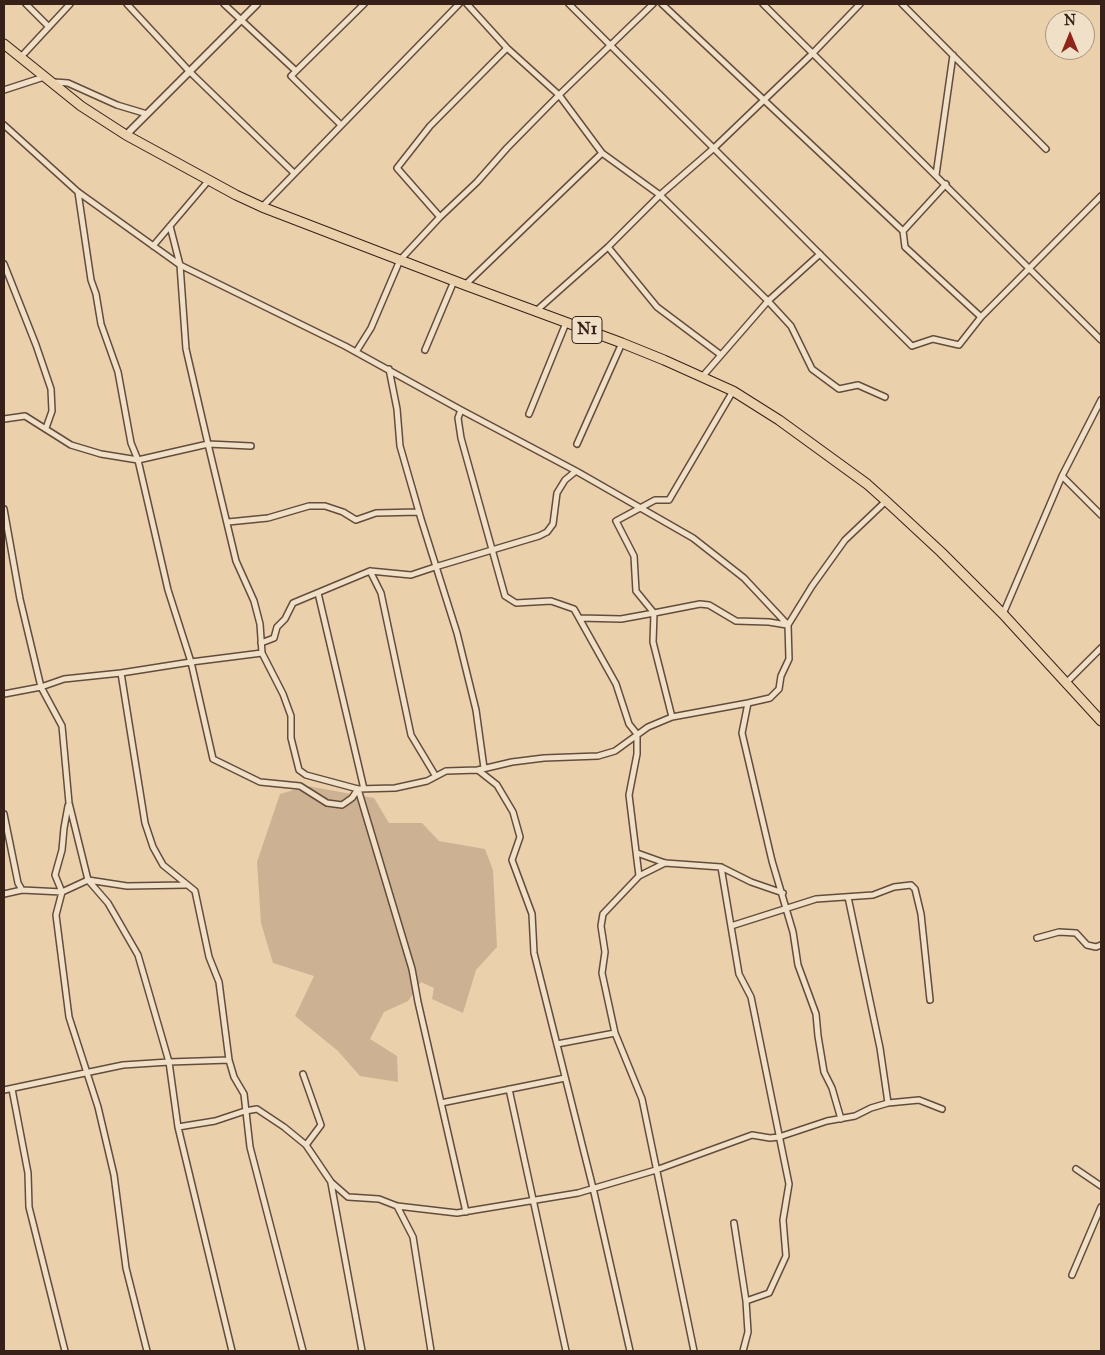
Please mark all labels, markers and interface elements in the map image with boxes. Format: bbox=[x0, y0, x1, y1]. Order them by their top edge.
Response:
north arrow bbox=[1045, 10, 1095, 60]
text: N bbox=[1064, 12, 1076, 29]
road number: N1 bbox=[572, 316, 602, 344]

